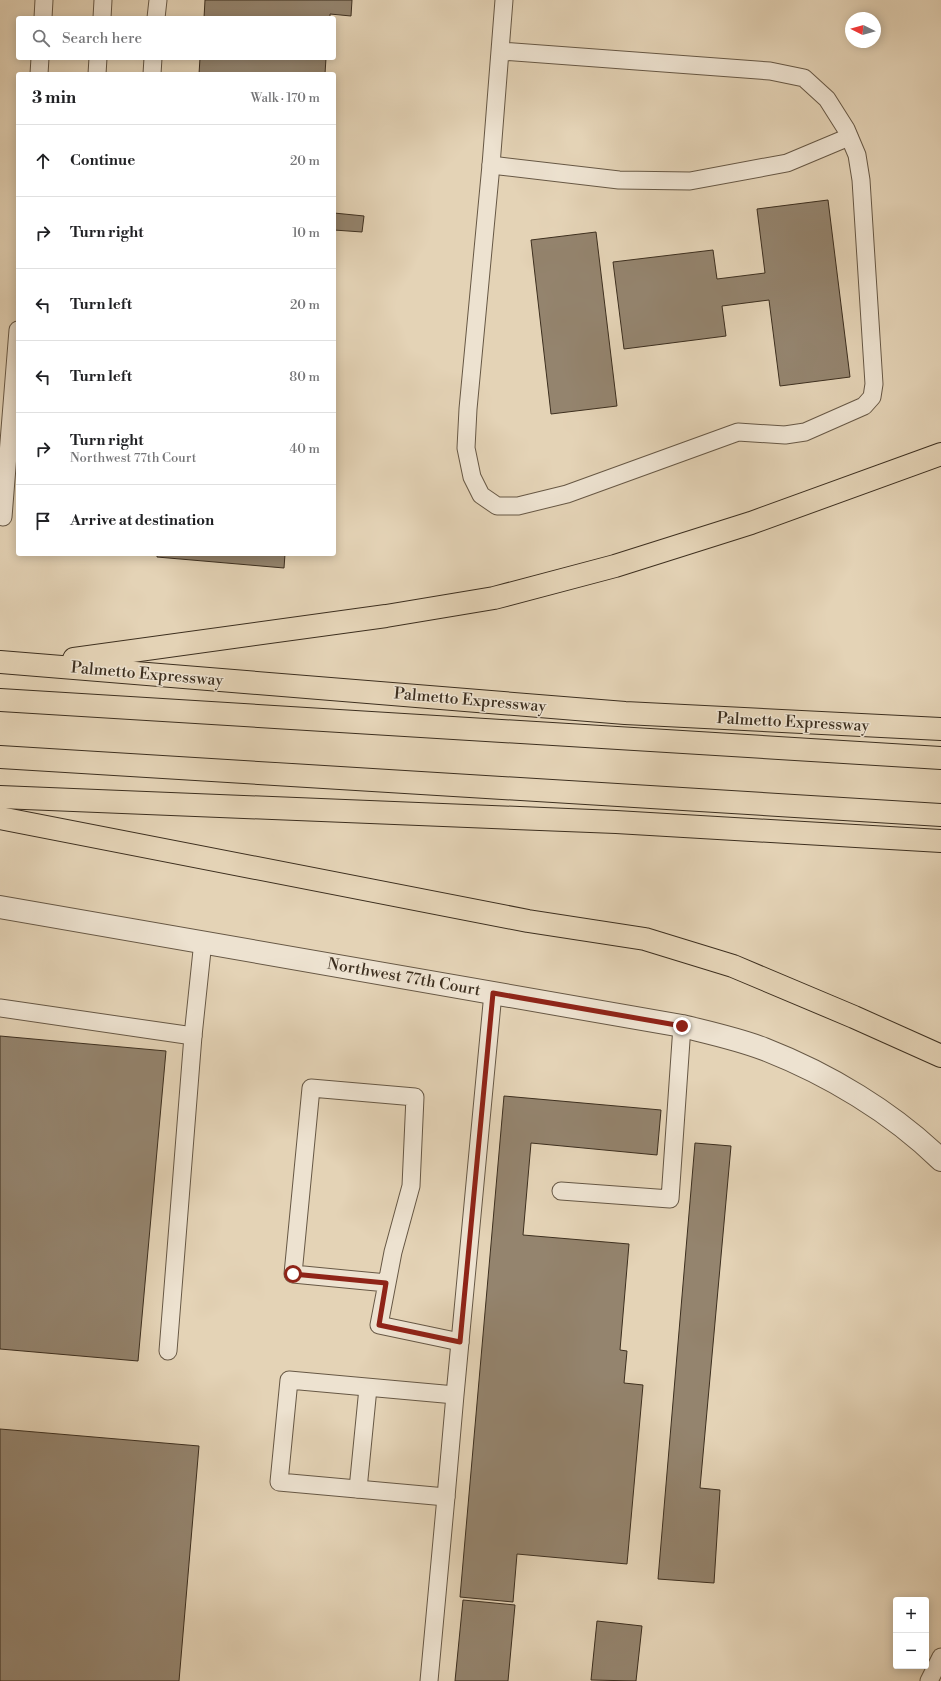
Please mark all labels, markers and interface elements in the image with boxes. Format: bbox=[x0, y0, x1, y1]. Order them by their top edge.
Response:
north arrow bbox=[845, 12, 881, 48]
search box bbox=[16, 16, 336, 60]
icon: search bbox=[30, 27, 52, 49]
text: Search here bbox=[62, 29, 142, 48]
text: 3 min bbox=[32, 87, 76, 109]
text: Walk · 170 m bbox=[250, 90, 320, 106]
icon: ahead bbox=[32, 150, 54, 172]
text: Continue bbox=[70, 151, 135, 170]
text: 20 m bbox=[290, 153, 320, 169]
icon: right bbox=[32, 222, 54, 244]
text: Turn right bbox=[70, 223, 144, 242]
text: 10 m bbox=[292, 225, 320, 241]
icon: left bbox=[32, 294, 54, 316]
text: Turn left bbox=[70, 295, 132, 314]
text: 20 m bbox=[290, 297, 320, 313]
icon: left bbox=[32, 366, 54, 388]
text: Turn left bbox=[70, 367, 132, 386]
text: 80 m bbox=[289, 369, 320, 385]
text: Turn right bbox=[70, 431, 144, 450]
icon: right bbox=[32, 438, 54, 460]
text: 40 m bbox=[290, 441, 320, 457]
text: Northwest 77th Court bbox=[70, 450, 196, 466]
icon: arrive bbox=[32, 510, 54, 532]
text: Arrive at destination bbox=[70, 511, 214, 530]
street label: Palmetto Expressway bbox=[70, 657, 224, 691]
street label: Palmetto Expressway bbox=[393, 683, 547, 717]
street label: Palmetto Expressway bbox=[716, 708, 870, 736]
street label: Northwest 77th Court bbox=[326, 954, 483, 1000]
route end bbox=[673, 1017, 691, 1035]
route start bbox=[284, 1265, 302, 1283]
map controls bbox=[893, 1597, 929, 1669]
button: + bbox=[893, 1597, 929, 1633]
button: − bbox=[893, 1633, 929, 1669]

